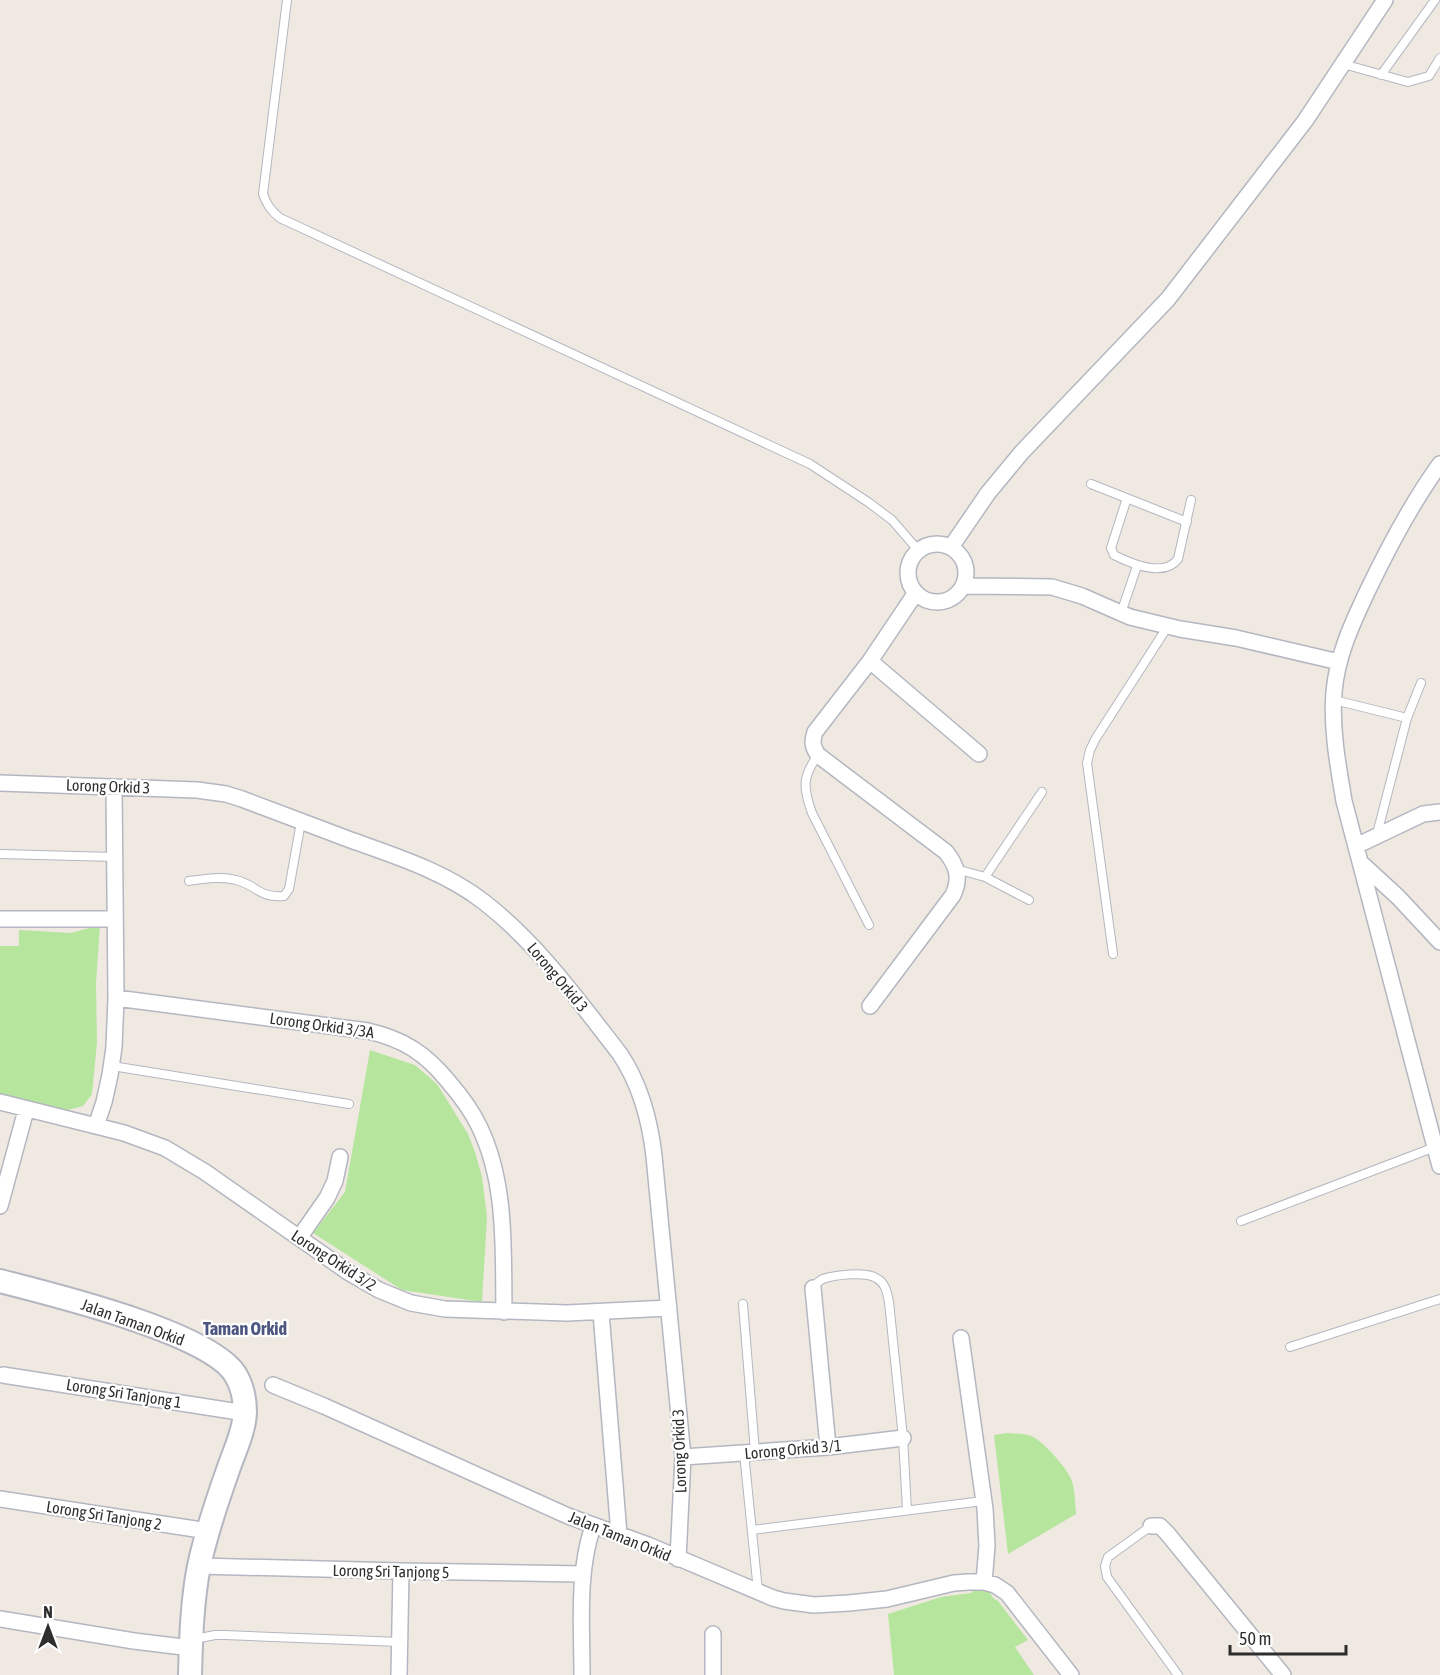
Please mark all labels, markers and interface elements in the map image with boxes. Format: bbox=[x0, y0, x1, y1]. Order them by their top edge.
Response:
street label: Lorong Orkid 3 bbox=[65, 776, 150, 797]
street label: Lorong Orkid 3 bbox=[523, 939, 592, 1016]
street label: Lorong Orkid 3/3A bbox=[269, 1009, 375, 1042]
street label: Lorong Orkid 3/2 bbox=[288, 1226, 380, 1295]
street label: Jalan Taman Orkid bbox=[79, 1295, 187, 1349]
district label: Taman Orkid bbox=[203, 1318, 287, 1339]
street label: Lorong Sri Tanjong 1 bbox=[65, 1375, 183, 1412]
street label: Lorong Orkid 3 bbox=[669, 1408, 690, 1493]
street label: Lorong Orkid 3/1 bbox=[744, 1436, 842, 1463]
street label: Lorong Sri Tanjong 2 bbox=[45, 1497, 163, 1534]
street label: Jalan Taman Orkid bbox=[566, 1507, 674, 1565]
street label: Lorong Sri Tanjong 5 bbox=[332, 1561, 450, 1582]
north arrow bbox=[18, 1597, 78, 1657]
text: N bbox=[43, 1603, 53, 1621]
scale bar bbox=[1230, 1618, 1346, 1656]
text: 50 m bbox=[1239, 1628, 1271, 1649]

